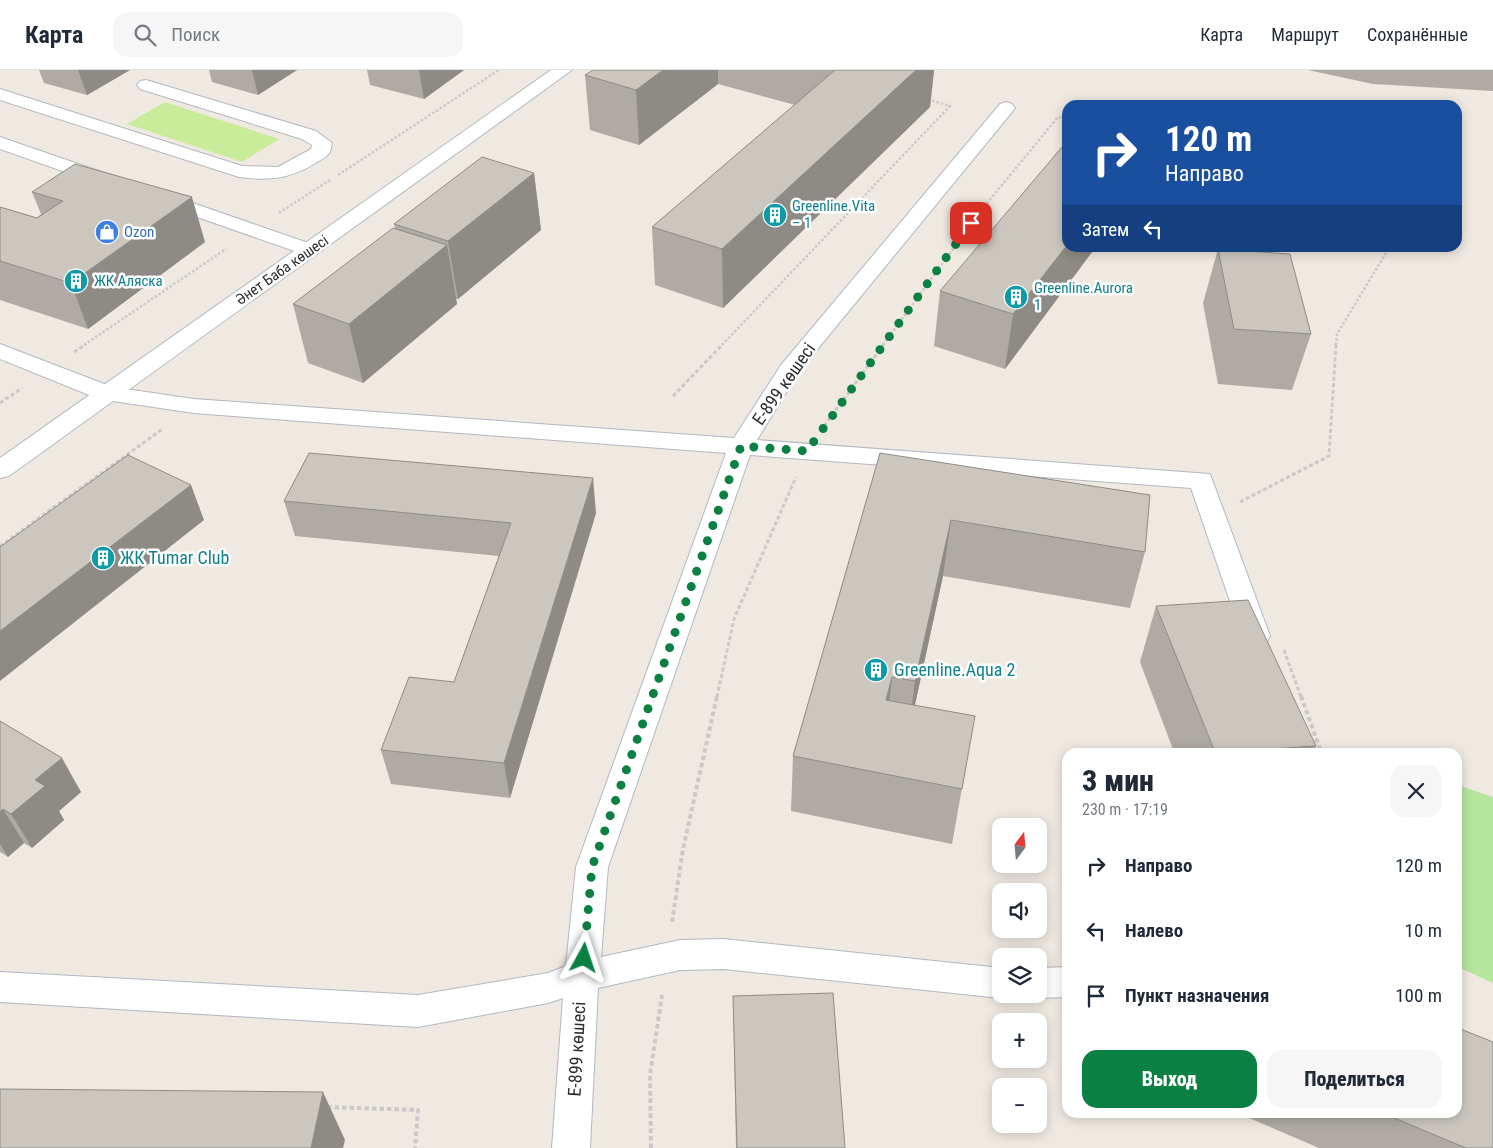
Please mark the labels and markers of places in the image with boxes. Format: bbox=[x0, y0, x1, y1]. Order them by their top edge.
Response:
place label: Greenline.Vita – 1 bbox=[792, 197, 875, 232]
building icon: Greenline.Vita – 1 bbox=[762, 202, 788, 228]
pin bbox=[950, 202, 992, 244]
shop icon: Ozon bbox=[94, 219, 120, 245]
place label: Ozon bbox=[124, 223, 154, 241]
building icon: ЖК Аляска bbox=[63, 268, 89, 294]
place label: ЖК Аляска bbox=[94, 272, 163, 290]
place label: Greenline.Aurora 1 bbox=[1034, 279, 1133, 314]
building icon: Greenline.Aurora 1 bbox=[1003, 284, 1029, 310]
building icon: ЖК Tumar Club bbox=[90, 545, 116, 571]
place label: ЖК Tumar Club bbox=[120, 547, 230, 568]
building icon: Greenline.Aqua 2 bbox=[863, 657, 889, 683]
place label: Greenline.Aqua 2 bbox=[894, 659, 1016, 680]

